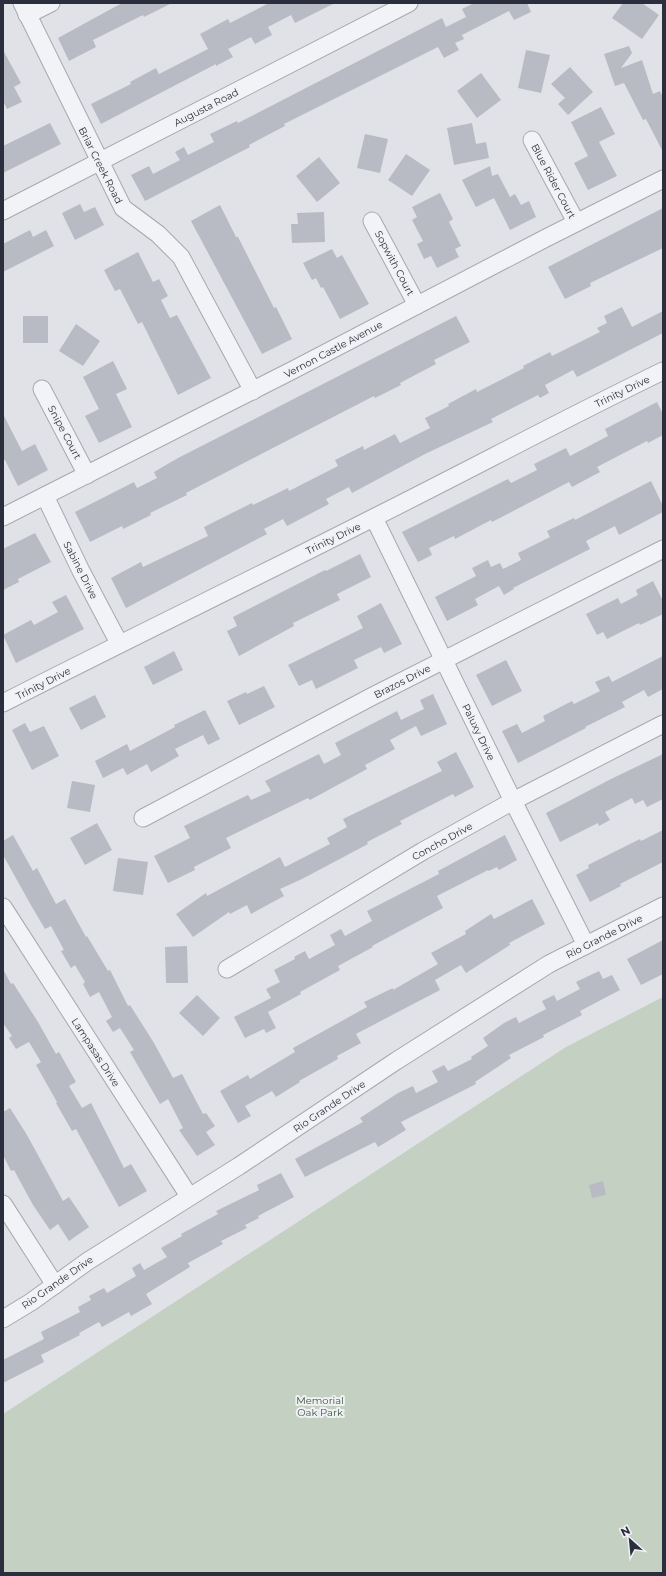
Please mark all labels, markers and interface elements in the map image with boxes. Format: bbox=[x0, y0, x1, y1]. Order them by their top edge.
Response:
street label: Augusta Road bbox=[172, 86, 241, 129]
street label: Briar Creek Road bbox=[76, 125, 126, 206]
street label: Blue Rider Court bbox=[528, 142, 579, 221]
street label: Sopwith Court bbox=[372, 228, 417, 298]
street label: Vernon Castle Avenue bbox=[282, 318, 385, 381]
street label: Trinity Drive bbox=[593, 373, 652, 410]
street label: Snipe Court bbox=[45, 403, 84, 461]
street label: Trinity Drive bbox=[304, 520, 363, 557]
street label: Sabine Drive bbox=[60, 539, 101, 601]
street label: Brazos Drive bbox=[372, 662, 433, 701]
street label: Trinity Drive bbox=[14, 664, 73, 703]
street label: Paluxy Drive bbox=[459, 702, 498, 763]
street label: Concho Drive bbox=[410, 819, 475, 863]
street label: Rio Grande Drive bbox=[564, 911, 645, 961]
street label: Lampasas Drive bbox=[68, 1015, 123, 1089]
street label: Rio Grande Drive bbox=[291, 1077, 368, 1135]
street label: Rio Grande Drive bbox=[19, 1253, 96, 1312]
park label: Memorial Oak Park bbox=[296, 1394, 344, 1419]
north arrow bbox=[610, 1520, 650, 1560]
text: N bbox=[618, 1523, 633, 1539]

